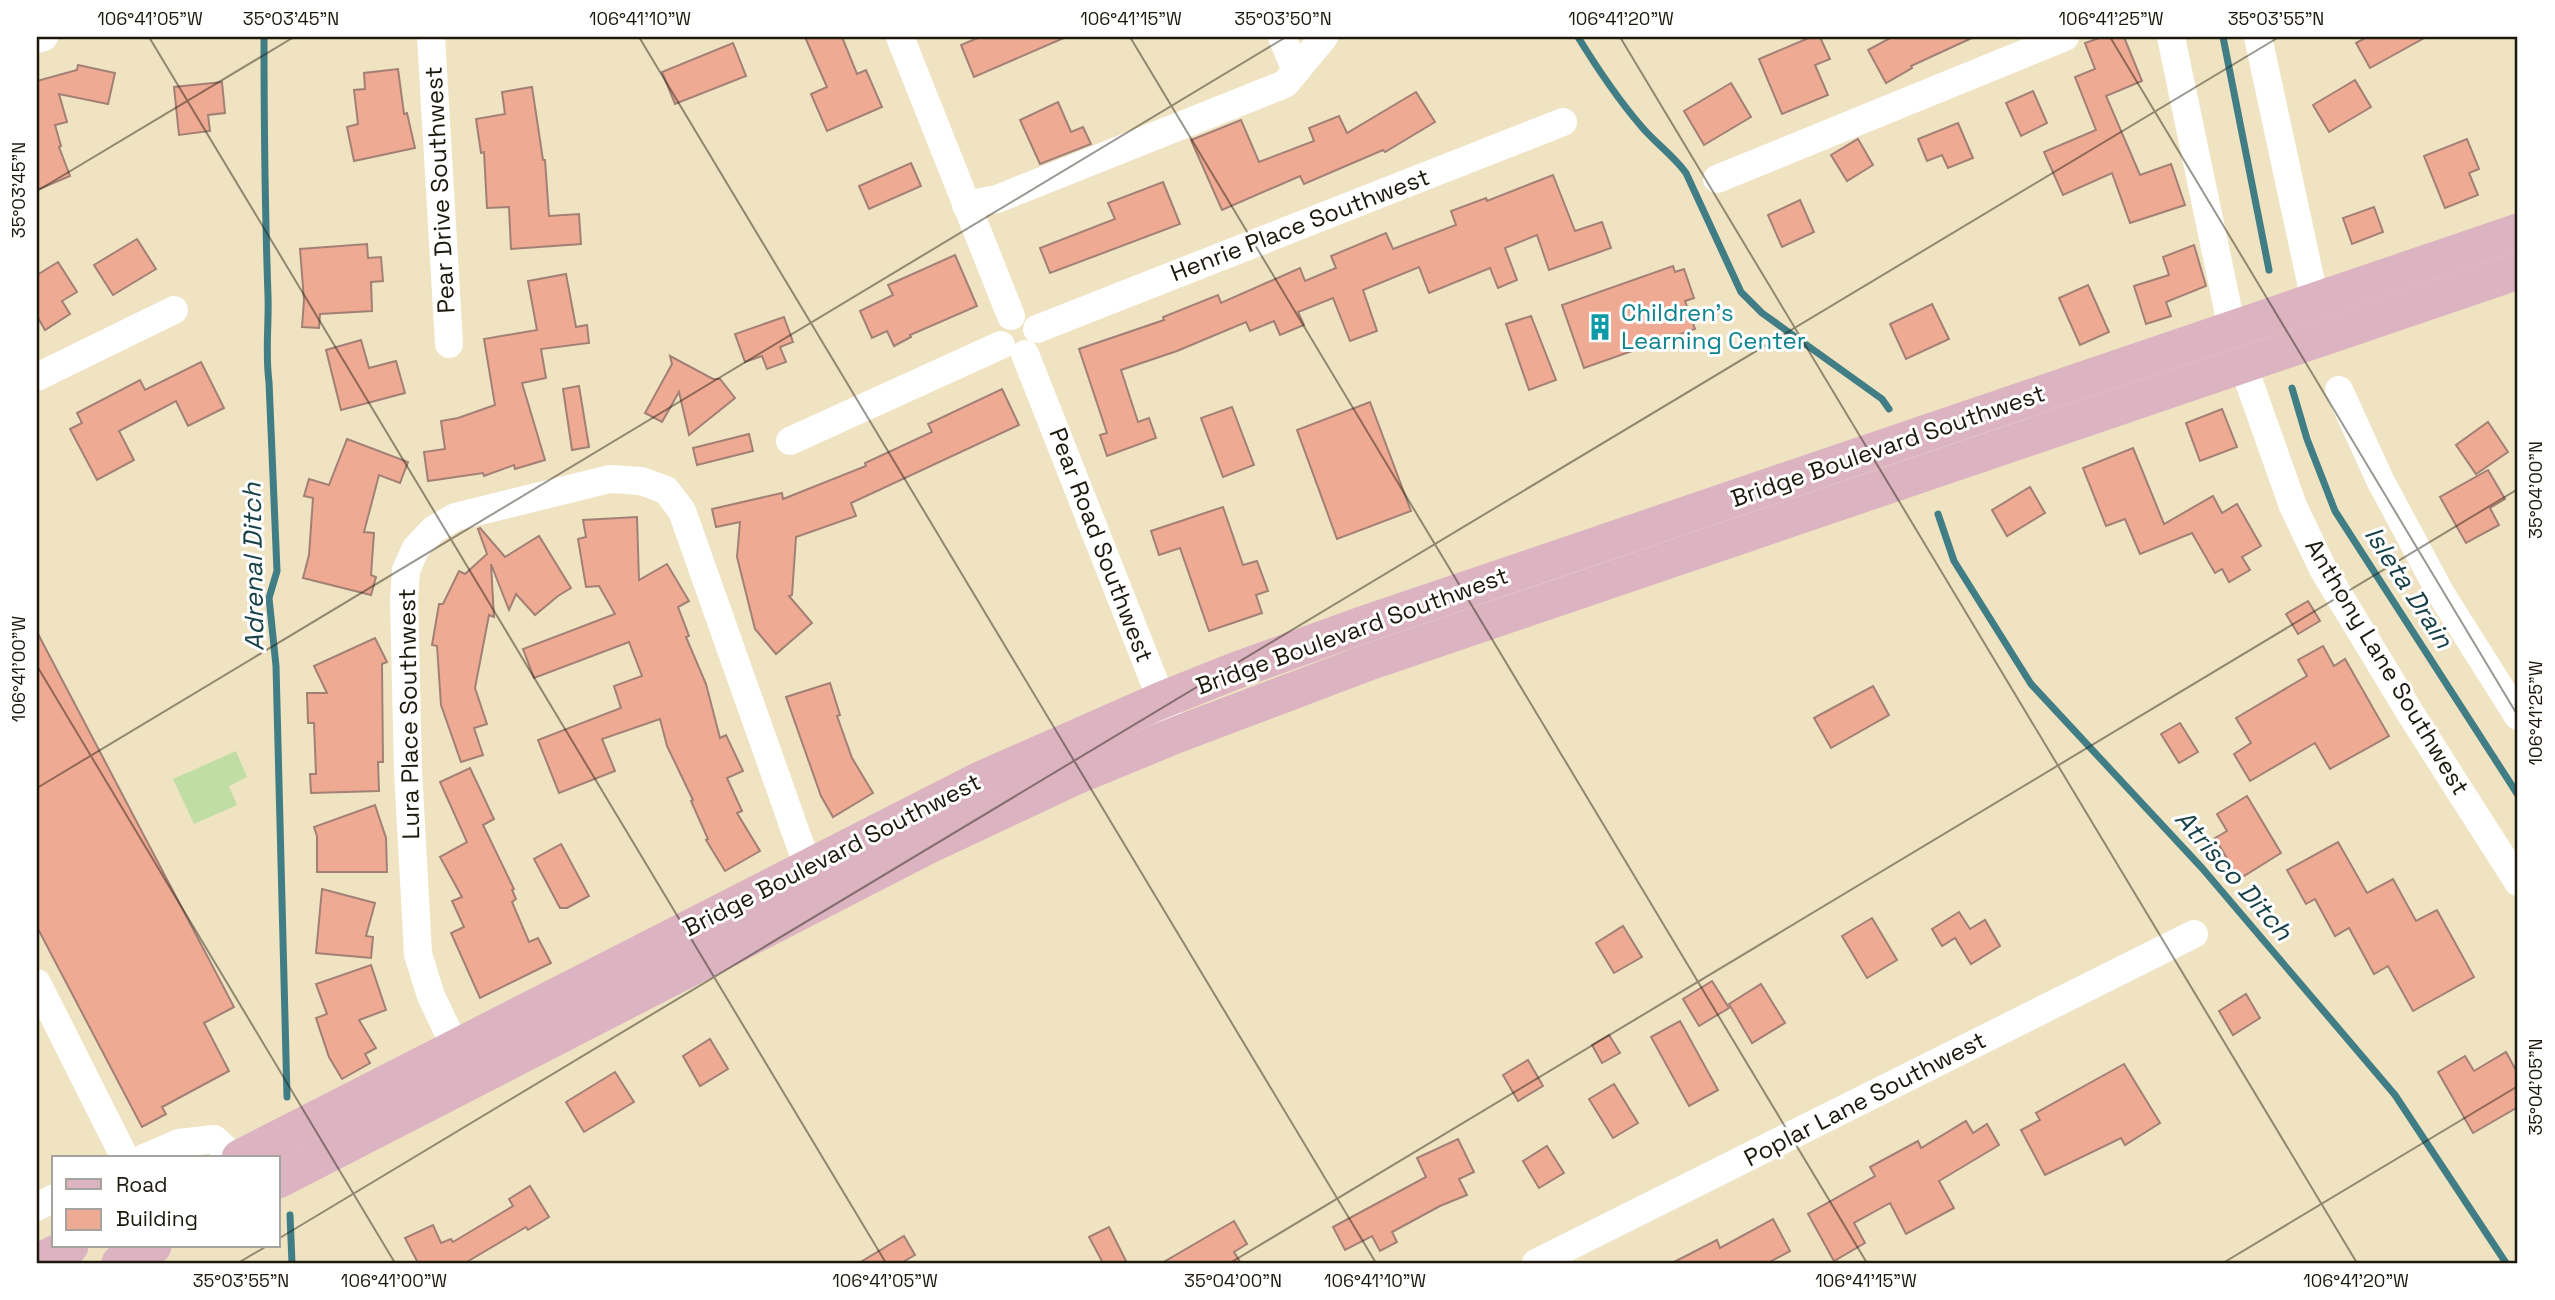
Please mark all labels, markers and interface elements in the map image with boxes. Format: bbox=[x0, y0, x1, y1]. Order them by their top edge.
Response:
text: 106°41'05"W bbox=[97, 7, 203, 30]
text: 35°03'45"N bbox=[243, 7, 339, 30]
text: 106°41'10"W bbox=[589, 7, 691, 30]
text: 106°41'15"W bbox=[1080, 7, 1182, 30]
text: 35°03'50"N bbox=[1234, 7, 1332, 30]
text: 106°41'20"W bbox=[1568, 7, 1674, 30]
text: 106°41'25"W bbox=[2059, 7, 2164, 30]
text: 35°03'55"N bbox=[2228, 7, 2324, 30]
street label: Pear Drive Southwest bbox=[418, 66, 461, 314]
text: 35°03'45"N bbox=[7, 142, 30, 238]
street label: Henrie Place Southwest bbox=[1166, 161, 1434, 288]
place label: Children's Learning Center bbox=[1621, 297, 1806, 356]
building icon: Children's Learning Center bbox=[1585, 312, 1615, 342]
street label: Bridge Boulevard Southwest bbox=[1727, 377, 2049, 514]
street label: Pear Road Southwest bbox=[1042, 423, 1161, 667]
text: 35°04'00"N bbox=[2524, 441, 2547, 539]
water label: Adrenal Ditch bbox=[235, 481, 271, 651]
water label: Isleta Drain bbox=[2357, 520, 2462, 655]
street label: Anthony Lane Southwest bbox=[2298, 533, 2476, 801]
street label: Bridge Boulevard Southwest bbox=[1191, 560, 1512, 702]
street label: Lura Place Southwest bbox=[391, 588, 426, 840]
text: 106°41'00"W bbox=[7, 616, 30, 722]
text: 106°41'25"W bbox=[2524, 660, 2547, 765]
street label: Bridge Boulevard Southwest bbox=[678, 766, 986, 943]
water label: Atrisco Ditch bbox=[2168, 802, 2301, 948]
street label: Poplar Lane Southwest bbox=[1738, 1024, 1991, 1173]
text: 35°04'05"N bbox=[2524, 1038, 2547, 1136]
legend bbox=[52, 1156, 280, 1248]
text: Road bbox=[116, 1171, 168, 1198]
text: Building bbox=[116, 1205, 198, 1232]
text: 35°03'55"N bbox=[193, 1269, 289, 1292]
text: 106°41'00"W bbox=[341, 1269, 447, 1292]
text: 106°41'05"W bbox=[832, 1269, 938, 1292]
text: 35°04'00"N bbox=[1184, 1269, 1282, 1292]
text: 106°41'10"W bbox=[1324, 1269, 1426, 1292]
text: 106°41'15"W bbox=[1815, 1269, 1917, 1292]
text: 106°41'20"W bbox=[2303, 1269, 2409, 1292]

